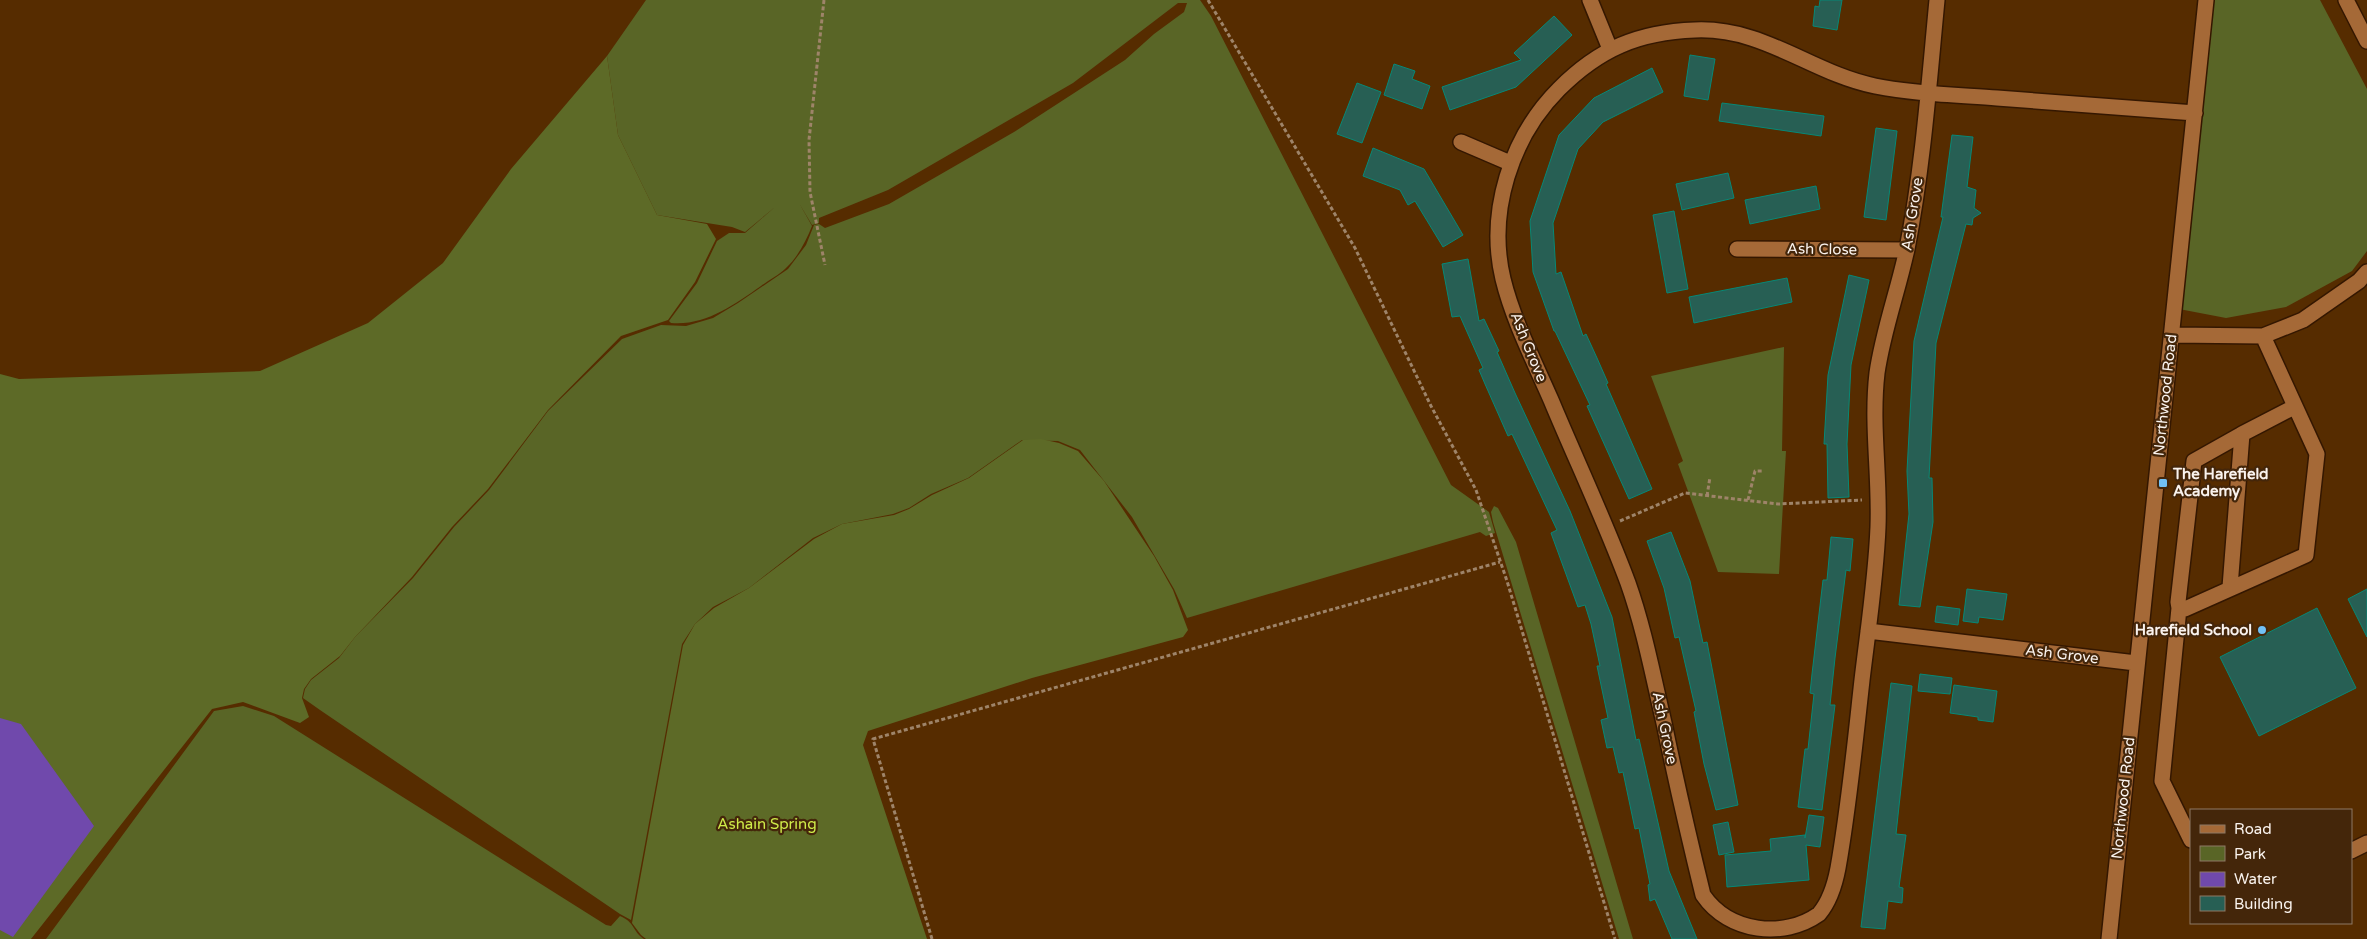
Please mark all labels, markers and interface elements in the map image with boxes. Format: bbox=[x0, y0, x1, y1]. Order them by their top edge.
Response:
street label: Ash Grove bbox=[1897, 176, 1927, 252]
street label: Ash Close bbox=[1787, 239, 1857, 259]
street label: Ash Grove bbox=[1507, 309, 1551, 385]
street label: Northwood Road bbox=[2150, 333, 2180, 457]
place label: The Harefield Academy bbox=[2172, 465, 2269, 501]
marker: The Harefield Academy bbox=[2157, 477, 2169, 489]
place label: Harefield School bbox=[2135, 621, 2252, 639]
marker: Harefield School bbox=[2256, 624, 2268, 636]
street label: Ash Grove bbox=[2024, 641, 2100, 667]
street label: Ash Grove bbox=[1649, 690, 1681, 766]
street label: Northwood Road bbox=[2108, 736, 2138, 860]
legend bbox=[2190, 809, 2352, 924]
park label: Ashain Spring bbox=[717, 815, 817, 833]
text: Road bbox=[2234, 820, 2272, 838]
text: Park bbox=[2234, 845, 2266, 863]
text: Water bbox=[2234, 870, 2277, 888]
text: Building bbox=[2234, 895, 2293, 913]

